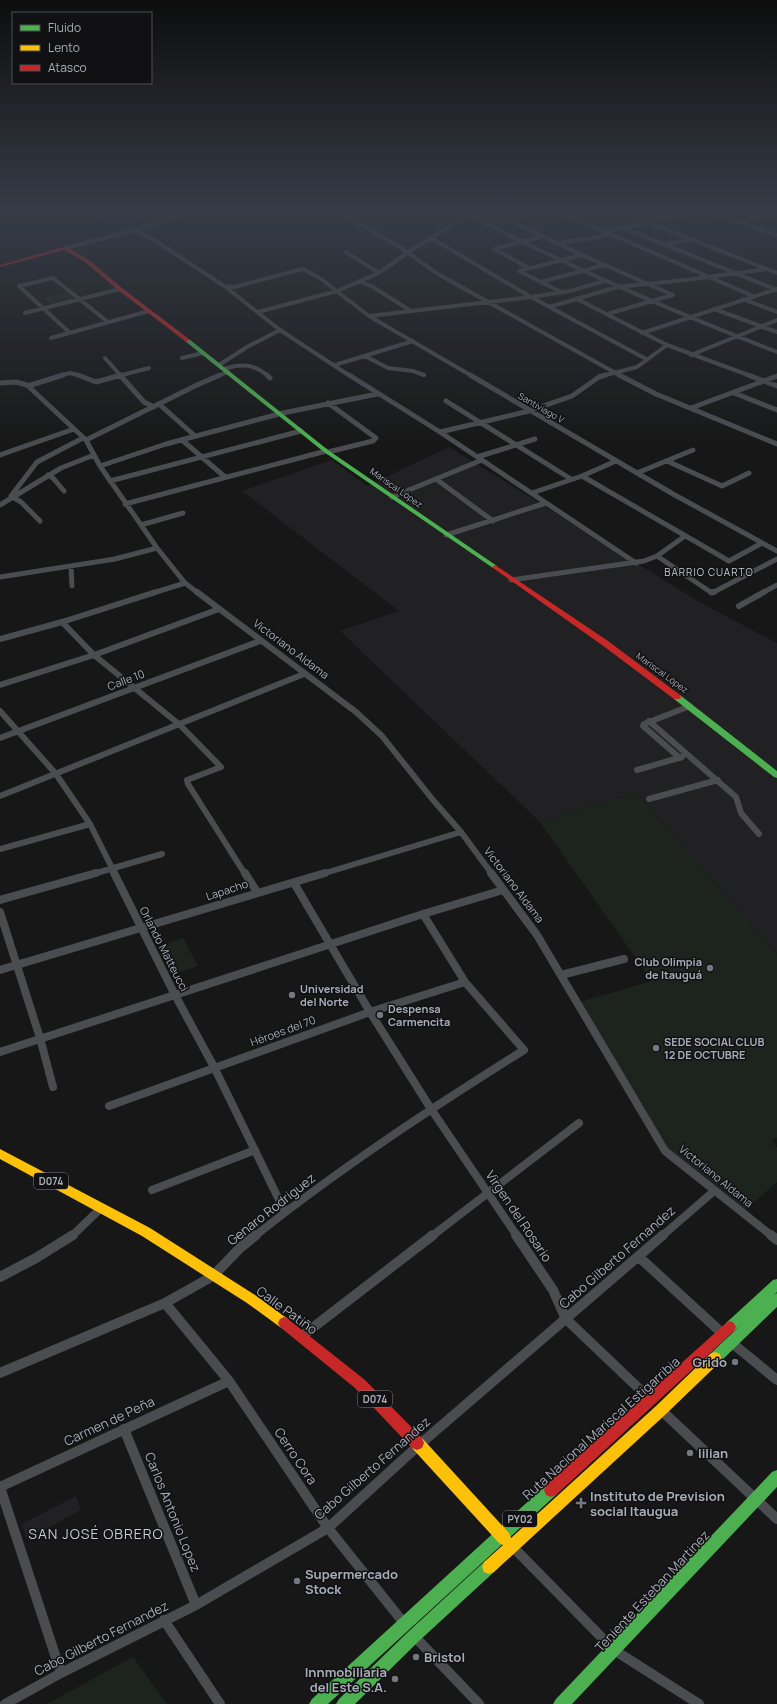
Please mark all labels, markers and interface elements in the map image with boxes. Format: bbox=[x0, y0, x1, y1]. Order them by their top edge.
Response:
legend bbox=[12, 12, 152, 84]
text: Fluido bbox=[48, 19, 81, 36]
text: Lento bbox=[48, 39, 80, 56]
text: Atasco bbox=[48, 59, 87, 76]
street label: Santiviago V bbox=[516, 389, 567, 426]
street label: Mariscal López bbox=[367, 465, 425, 511]
district label: BARRIO CUARTO bbox=[664, 565, 754, 579]
street label: Victoriano Aldama bbox=[250, 615, 332, 682]
street label: Mariscal López bbox=[633, 649, 691, 696]
street label: Calle 10 bbox=[105, 666, 147, 693]
street label: Victoriano Aldama bbox=[481, 844, 548, 926]
street label: Lapacho bbox=[204, 876, 250, 903]
street label: Orlando Matteucci bbox=[137, 904, 192, 994]
place label: Club Olimpia de Itauguá bbox=[634, 954, 702, 982]
marker: Club Olimpia de Itauguá bbox=[705, 963, 715, 973]
place label: Universidad del Norte bbox=[300, 981, 364, 1009]
marker: Universidad del Norte bbox=[287, 990, 297, 1000]
place label: Despensa Carmencita bbox=[388, 1001, 450, 1029]
marker: Despensa Carmencita bbox=[375, 1010, 385, 1020]
street label: Héroes del 70 bbox=[248, 1012, 318, 1049]
place label: SEDE SOCIAL CLUB 12 DE OCTUBRE bbox=[664, 1034, 765, 1062]
marker: SEDE SOCIAL CLUB 12 DE OCTUBRE bbox=[651, 1043, 661, 1053]
street label: Victoriano Aldama bbox=[676, 1141, 756, 1210]
street label: Virgen del Rosario bbox=[482, 1167, 556, 1266]
street label: Genaro Rodriguez bbox=[223, 1169, 319, 1249]
road number: D074 bbox=[34, 1173, 68, 1189]
street label: Cabo Gilberto Fernandez bbox=[555, 1201, 679, 1312]
street label: Calle Patiño bbox=[253, 1282, 321, 1338]
street label: Ruta Nacional Mariscal Estigarribia bbox=[518, 1352, 684, 1504]
place label: Grido bbox=[693, 1353, 727, 1371]
marker: Grido bbox=[730, 1357, 740, 1367]
road number: D074 bbox=[358, 1391, 392, 1407]
street label: Carmen de Peña bbox=[61, 1392, 157, 1450]
street label: Cabo Gilberto Fernandez bbox=[310, 1412, 434, 1523]
street label: Cerro Cora bbox=[270, 1424, 322, 1488]
place label: lilian bbox=[698, 1444, 728, 1462]
marker: lilian bbox=[685, 1448, 695, 1458]
street label: Carlos Antonio Lopez bbox=[141, 1450, 205, 1575]
place label: Instituto de Prevision social Itaugua bbox=[590, 1487, 725, 1520]
marker: Instituto de Prevision social Itaugua bbox=[575, 1497, 587, 1509]
road number: PY02 bbox=[503, 1511, 537, 1527]
district label: SAN JOSÉ OBRERO bbox=[28, 1524, 164, 1543]
street label: Teniente Esteban Martinez bbox=[591, 1526, 713, 1656]
place label: Supermercado Stock bbox=[305, 1565, 398, 1598]
marker: Supermercado Stock bbox=[292, 1576, 302, 1586]
street label: Cabo Gilberto Fernandez bbox=[31, 1596, 171, 1680]
place label: Bristol bbox=[424, 1648, 465, 1666]
marker: Bristol bbox=[411, 1652, 421, 1662]
place label: Innmobiliaria del Este S.A. bbox=[305, 1663, 387, 1696]
marker: Innmobiliaria del Este S.A. bbox=[390, 1674, 400, 1684]

